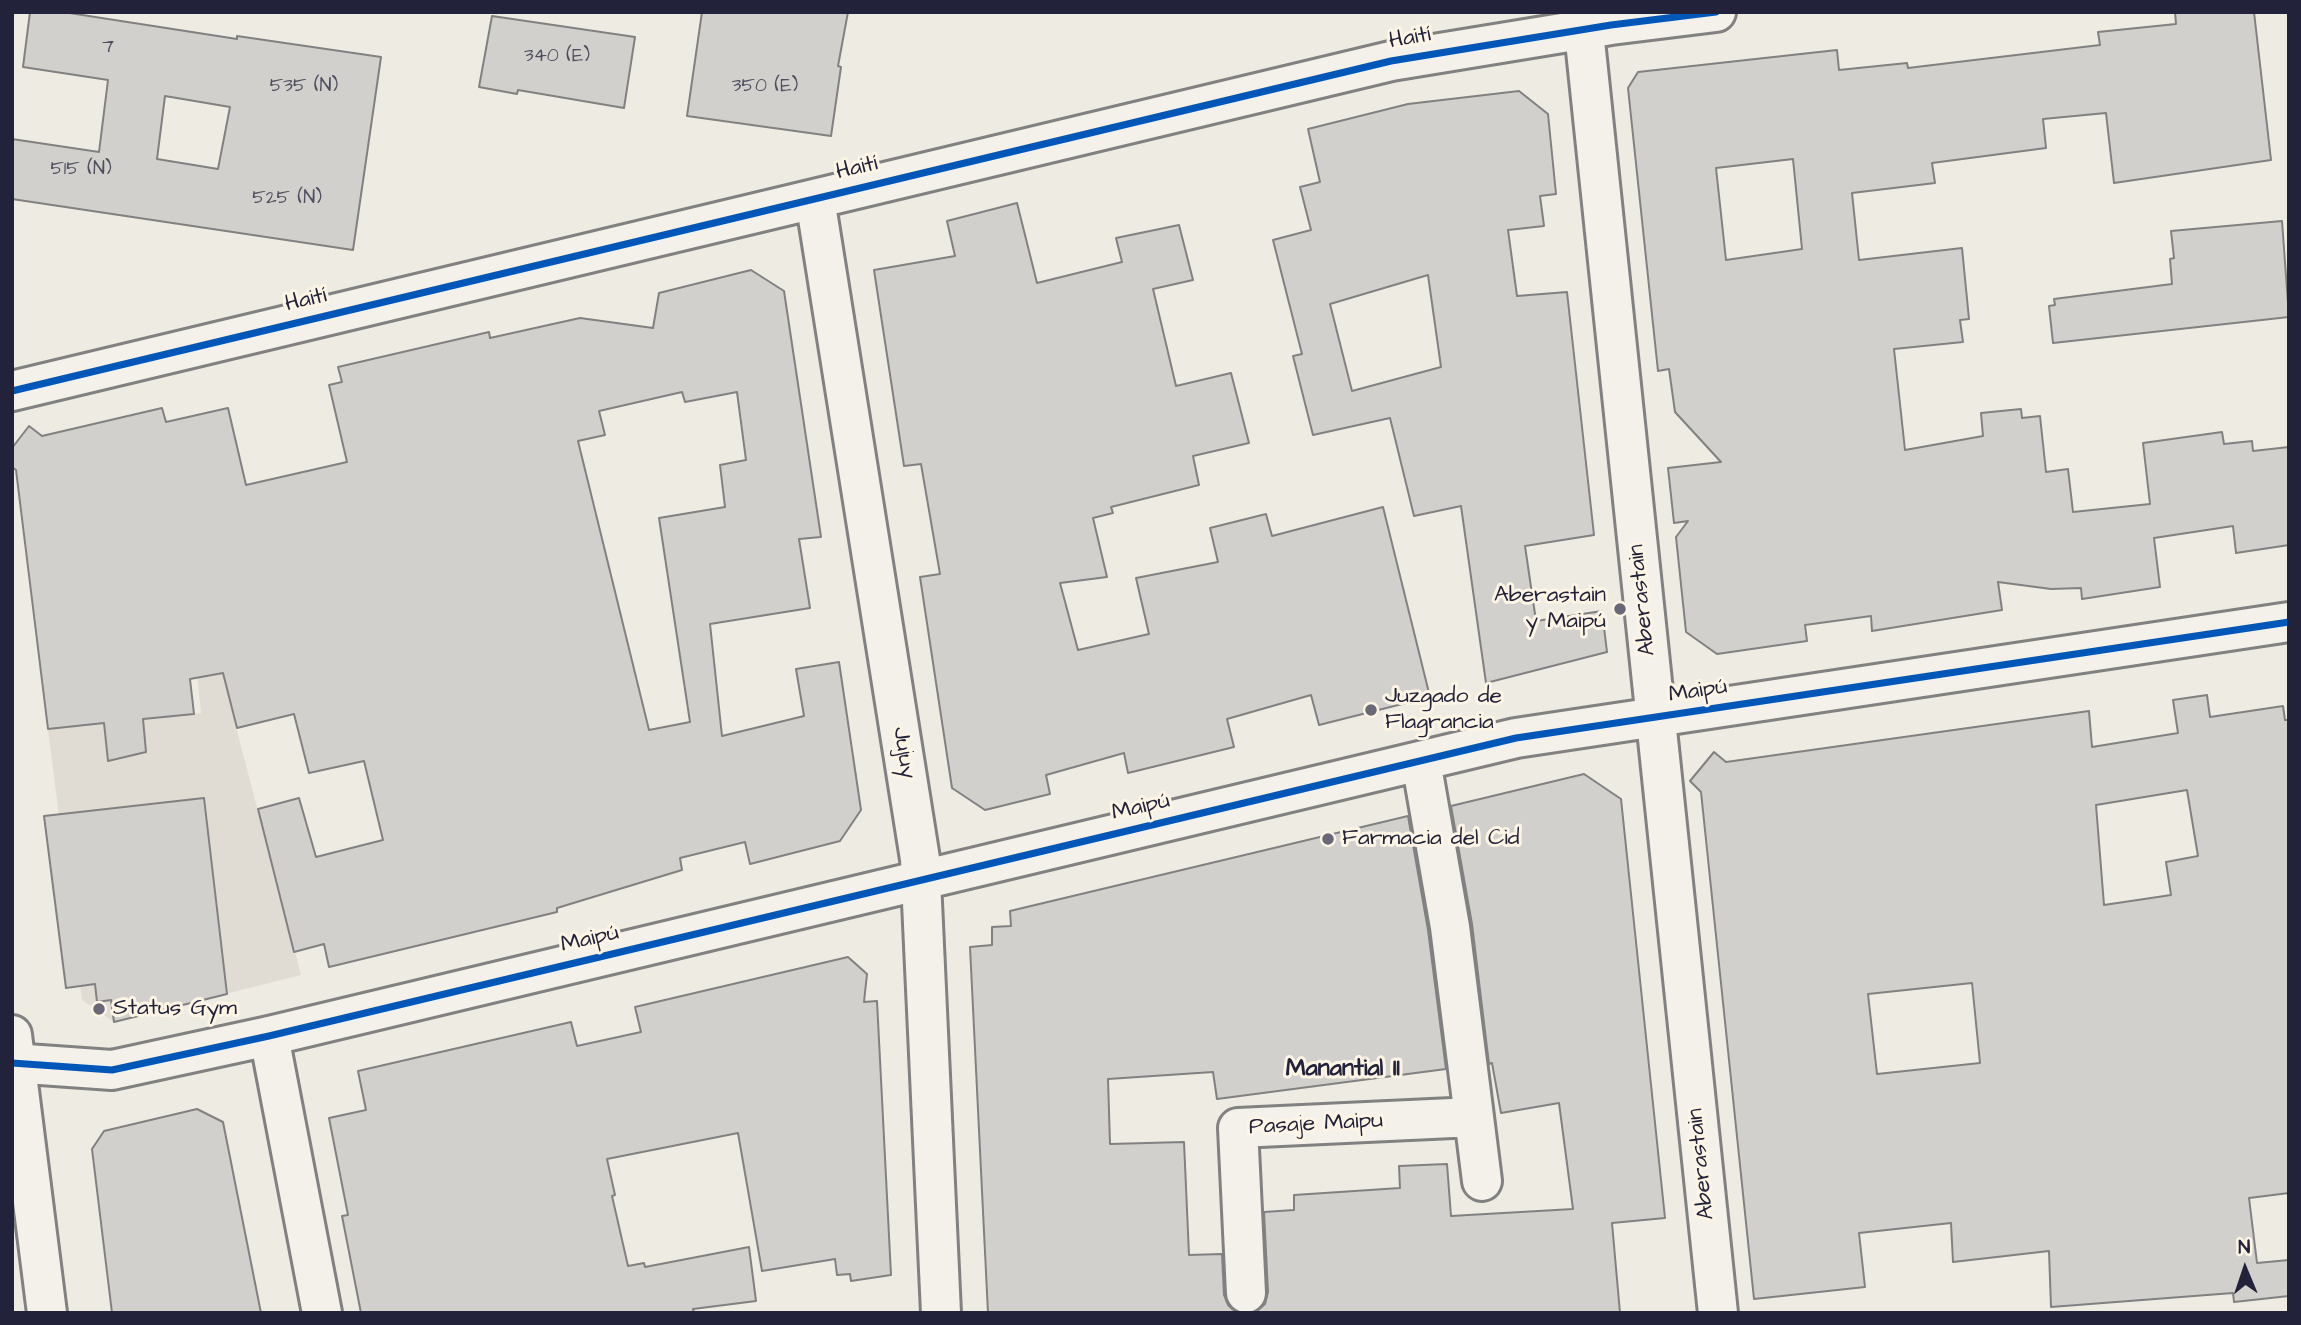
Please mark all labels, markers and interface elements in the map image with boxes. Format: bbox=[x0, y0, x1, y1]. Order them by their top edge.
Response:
street label: Haití bbox=[1387, 22, 1433, 56]
house number: 7 bbox=[102, 37, 114, 59]
house number: 340 (E) bbox=[524, 46, 590, 68]
house number: 535 (N) bbox=[270, 76, 338, 98]
house number: 350 (E) bbox=[732, 76, 798, 98]
street label: Haití bbox=[833, 151, 881, 187]
house number: 515 (N) bbox=[50, 159, 112, 181]
house number: 525 (N) bbox=[252, 188, 322, 210]
street label: Haití bbox=[282, 283, 330, 319]
street label: Aberastain bbox=[1623, 543, 1663, 657]
place label: Aberastain y Maipú bbox=[1494, 582, 1606, 636]
marker: Aberastain y Maipú bbox=[1612, 601, 1628, 617]
street label: Maipú bbox=[1667, 674, 1729, 710]
place label: Juzgado de Flagrancia bbox=[1385, 683, 1502, 737]
marker: Juzgado de Flagrancia bbox=[1363, 702, 1379, 718]
street label: Jujuy bbox=[885, 725, 921, 781]
street label: Maipú bbox=[1109, 788, 1173, 828]
place label: Farmacia del Cid bbox=[1342, 825, 1519, 853]
marker: Farmacia del Cid bbox=[1320, 831, 1336, 847]
street label: Maipú bbox=[558, 920, 622, 960]
place label: Status Gym bbox=[113, 995, 237, 1023]
marker: Status Gym bbox=[91, 1001, 107, 1017]
district label: Manantial II bbox=[1286, 1056, 1400, 1084]
street label: Aberastain bbox=[1682, 1107, 1722, 1221]
street label: Pasaje Maipu bbox=[1248, 1108, 1384, 1142]
north arrow bbox=[2210, 1234, 2280, 1304]
text: N bbox=[2238, 1234, 2251, 1261]

